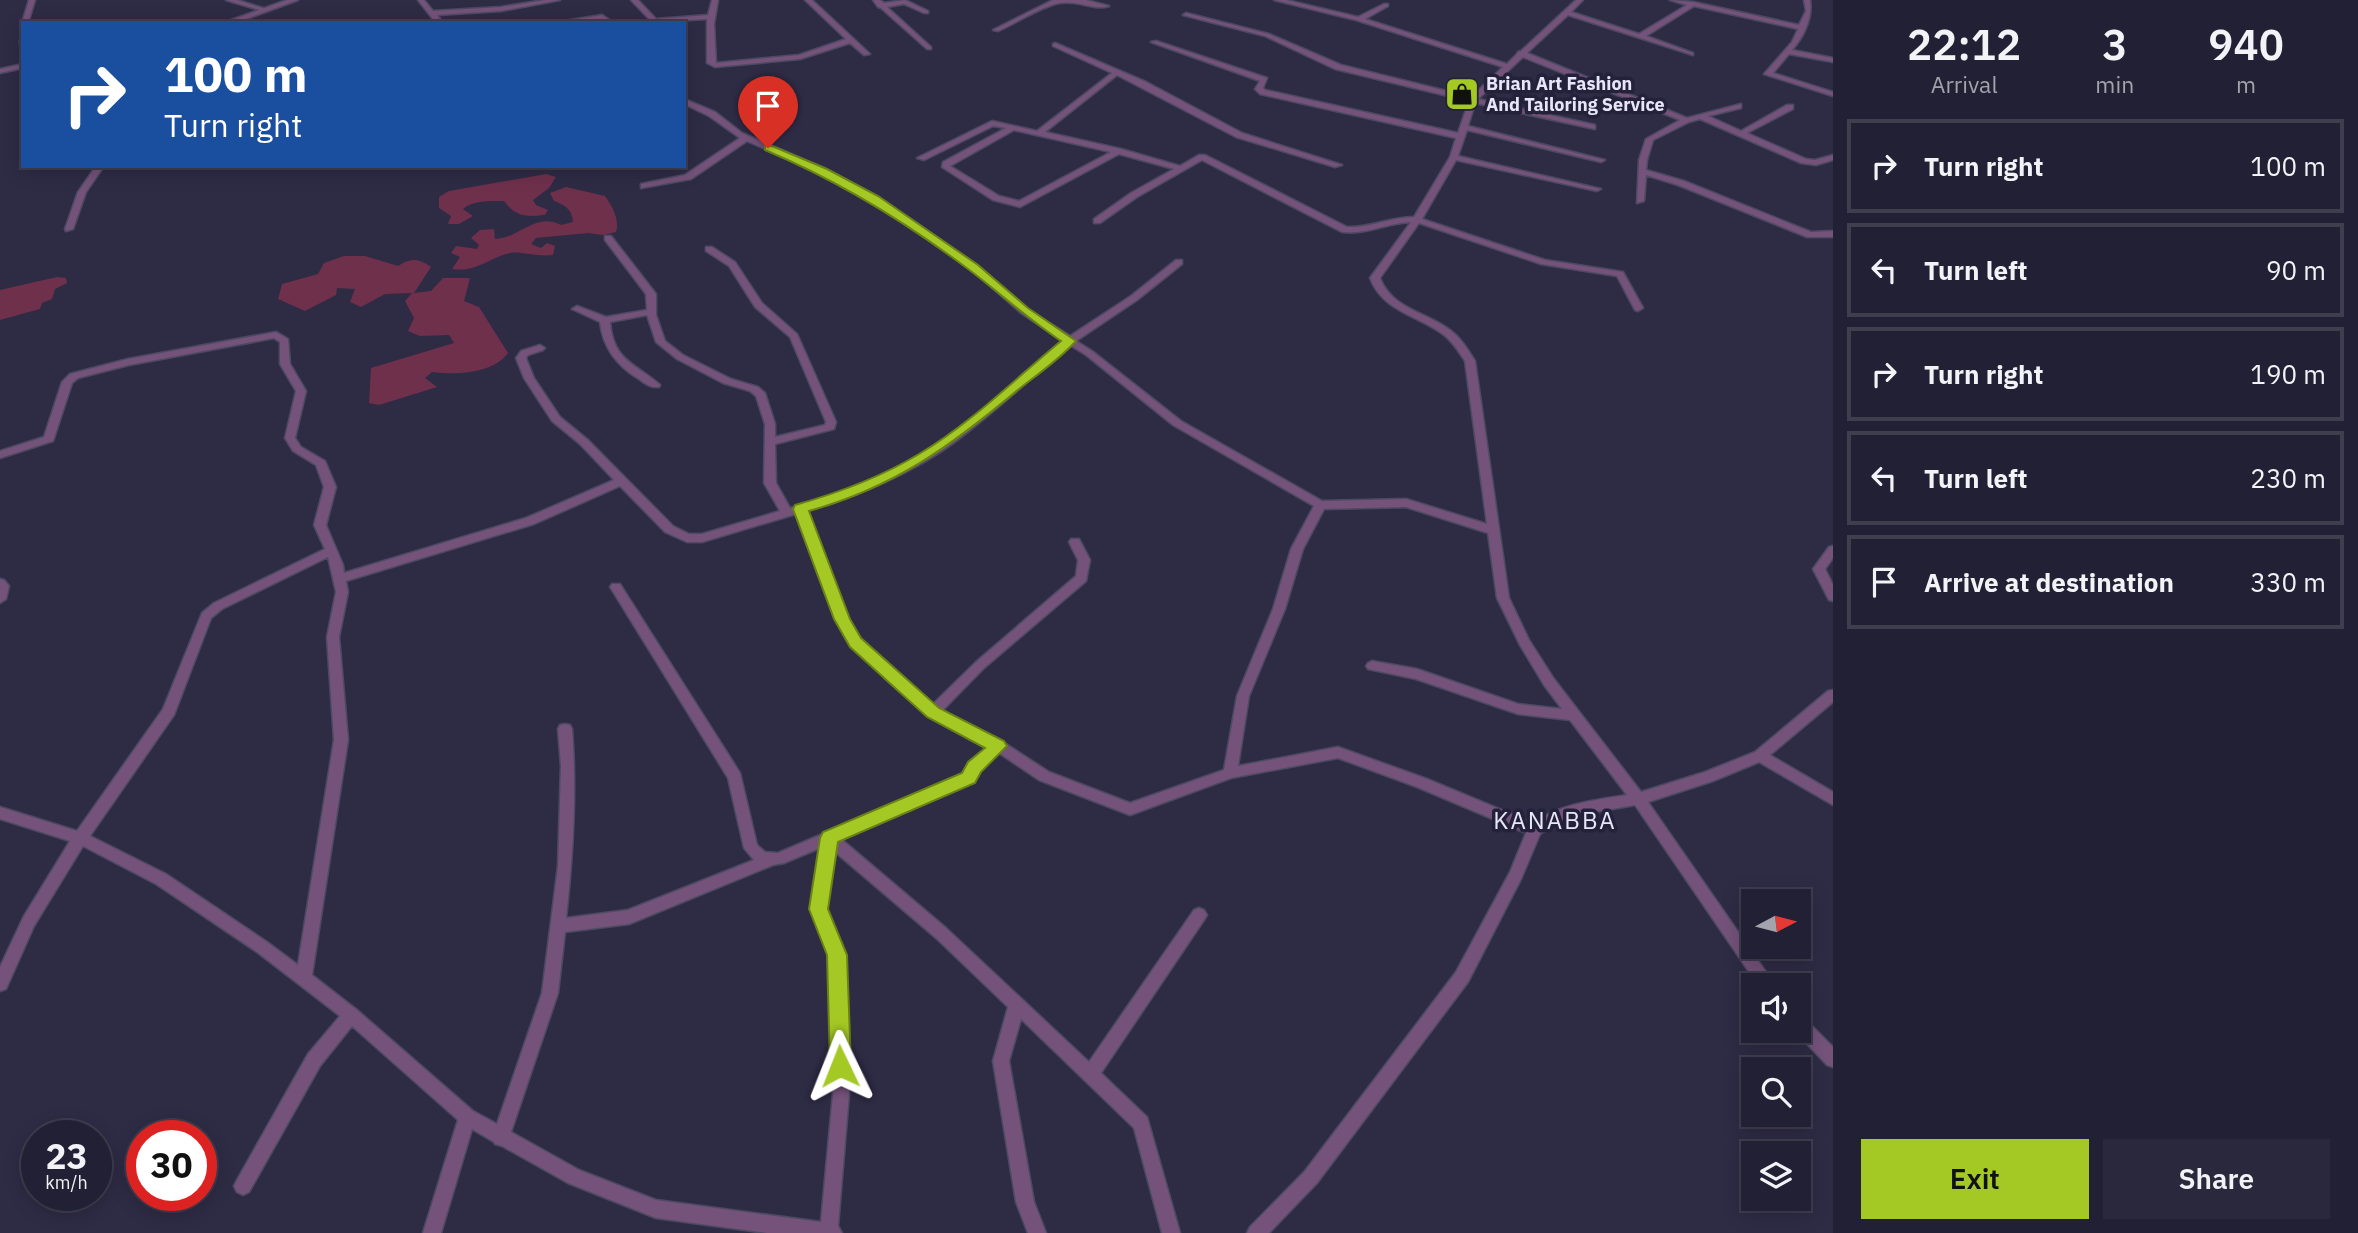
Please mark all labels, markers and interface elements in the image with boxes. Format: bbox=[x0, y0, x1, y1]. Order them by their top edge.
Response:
text: 22:12 bbox=[1907, 17, 2021, 72]
text: 3 bbox=[2102, 17, 2127, 72]
text: 940 bbox=[2208, 17, 2284, 72]
text: 100 m bbox=[164, 42, 308, 105]
icon: right bbox=[49, 49, 140, 140]
text: Arrival bbox=[1931, 69, 1998, 99]
text: min bbox=[2095, 69, 2134, 99]
text: m bbox=[2236, 69, 2256, 99]
place label: Brian Art Fashion And Tailoring Service bbox=[1486, 72, 1665, 116]
shop icon: Brian Art Fashion And Tailoring Service bbox=[1443, 75, 1481, 113]
pin bbox=[738, 76, 798, 148]
icon: arrive bbox=[749, 87, 787, 125]
text: Turn right bbox=[164, 104, 302, 146]
icon: right bbox=[1865, 147, 1903, 185]
text: Turn right bbox=[1924, 149, 2043, 183]
text: 100 m bbox=[2250, 149, 2326, 183]
icon: left bbox=[1865, 251, 1903, 289]
text: Turn left bbox=[1924, 253, 2027, 287]
text: 90 m bbox=[2266, 253, 2326, 287]
icon: right bbox=[1865, 355, 1903, 393]
text: Turn right bbox=[1924, 357, 2043, 391]
text: 190 m bbox=[2250, 357, 2326, 391]
icon: left bbox=[1865, 459, 1903, 497]
text: Turn left bbox=[1924, 461, 2027, 495]
text: 230 m bbox=[2250, 461, 2326, 495]
icon: arrive bbox=[1865, 563, 1903, 601]
text: Arrive at destination bbox=[1924, 565, 2174, 599]
text: 330 m bbox=[2250, 565, 2326, 599]
district label: KANABBA bbox=[1493, 804, 1617, 836]
north arrow bbox=[1741, 889, 1811, 959]
map controls bbox=[1741, 889, 1811, 1211]
button: sound bbox=[1741, 973, 1811, 1043]
position arrow bbox=[803, 1029, 877, 1103]
button: search bbox=[1741, 1057, 1811, 1127]
speed limit sign: 30 bbox=[126, 1120, 217, 1211]
text: 23 bbox=[45, 1133, 88, 1179]
button: Exit bbox=[1861, 1139, 2089, 1219]
button: Share bbox=[2103, 1139, 2330, 1219]
button: layers bbox=[1741, 1141, 1811, 1211]
text: km/h bbox=[45, 1171, 88, 1194]

